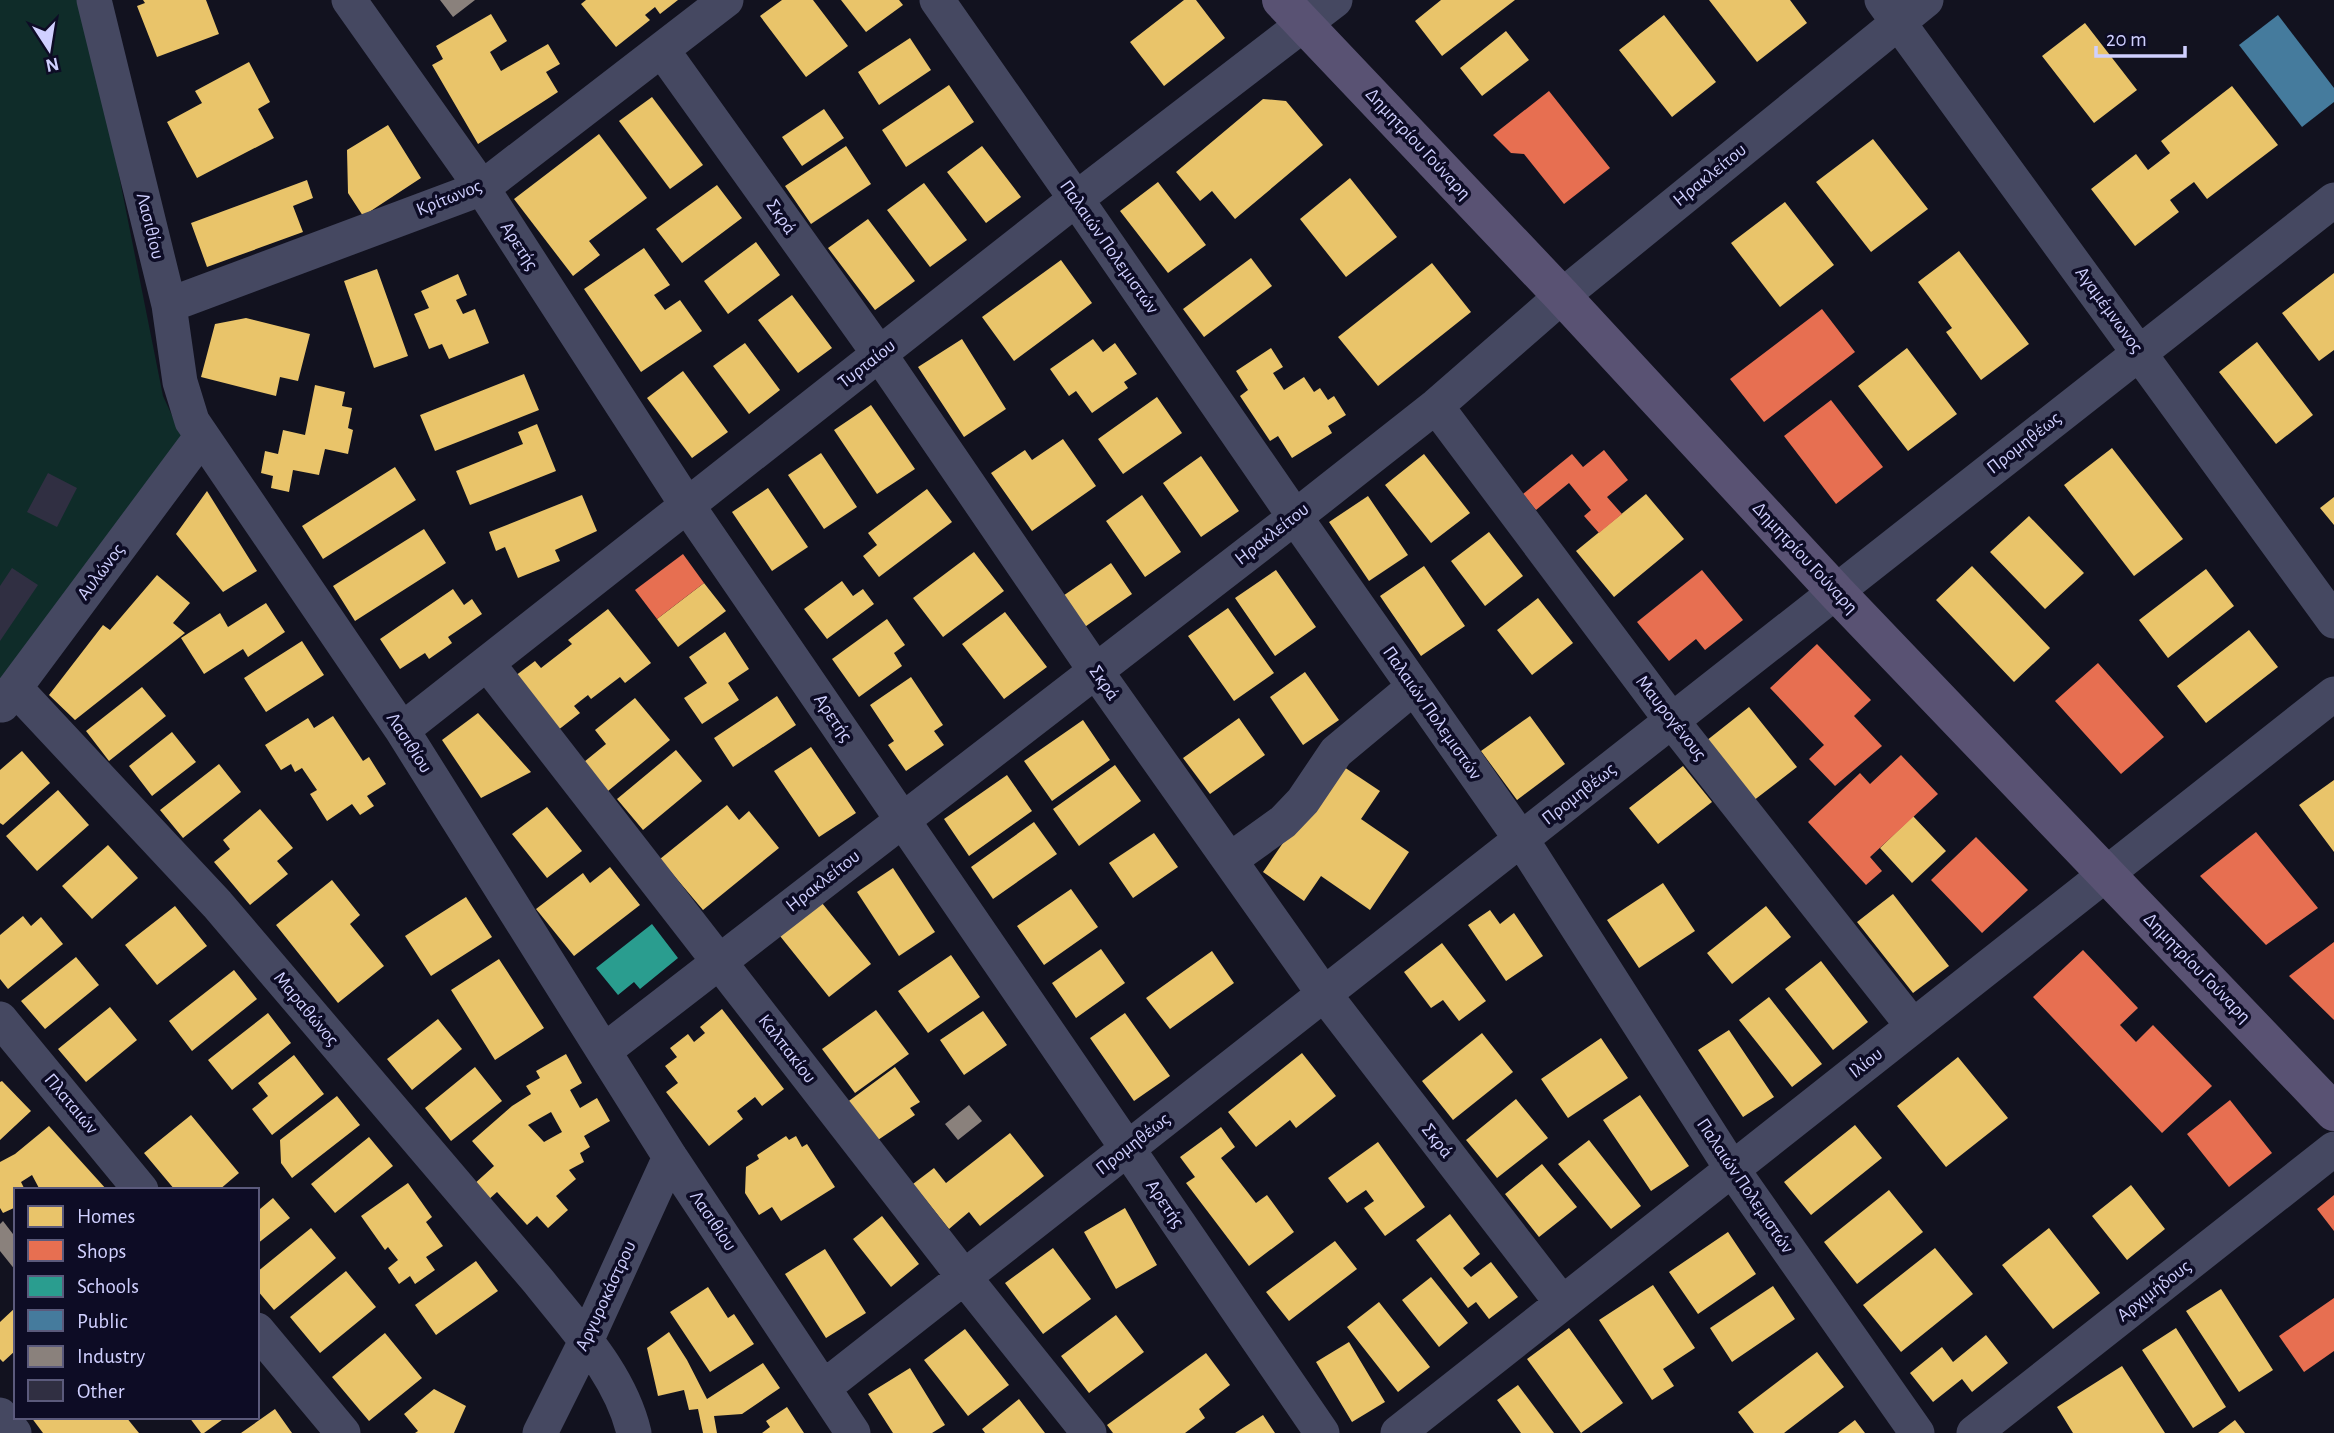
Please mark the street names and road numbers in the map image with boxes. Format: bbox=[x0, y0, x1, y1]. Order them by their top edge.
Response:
street label: Δημητρίου Γούναρη bbox=[1362, 85, 1474, 203]
street label: Ηρακλείτου bbox=[1670, 140, 1750, 210]
street label: Κρίτωνος bbox=[414, 176, 484, 220]
street label: Παλαιών Πολεμιστών bbox=[1056, 177, 1162, 317]
street label: Λασιθίου bbox=[133, 191, 167, 261]
street label: Σκρά bbox=[762, 196, 800, 238]
street label: Αρετής bbox=[497, 219, 541, 273]
street label: Αγαμέμνωνος bbox=[2072, 264, 2146, 356]
street label: Τυρταίου bbox=[835, 336, 899, 392]
street label: Προμηθέως bbox=[1983, 408, 2065, 478]
street label: Ηρακλείτου bbox=[1232, 499, 1312, 569]
street label: Δημητρίου Γούναρη bbox=[1749, 499, 1861, 617]
street label: Αυλώνος bbox=[74, 540, 128, 604]
street label: Παλαιών Πολεμιστών bbox=[1379, 643, 1485, 783]
street label: Σκρά bbox=[1085, 662, 1123, 704]
street label: Μαυρογένους bbox=[1632, 672, 1710, 764]
street label: Αρετής bbox=[810, 691, 856, 745]
street label: Λασιθίου bbox=[383, 709, 435, 777]
street label: Προμηθέως bbox=[1538, 759, 1620, 829]
street label: Ηρακλείτου bbox=[783, 846, 863, 916]
street label: Δημητρίου Γούναρη bbox=[2140, 909, 2254, 1027]
street label: Μαραθώνος bbox=[270, 968, 342, 1050]
street label: Καλπακίου bbox=[754, 1011, 820, 1087]
street label: Ιλίου bbox=[1846, 1044, 1886, 1082]
street label: Πλαταιών bbox=[40, 1070, 102, 1138]
street label: Προμηθέως bbox=[1092, 1109, 1174, 1179]
street label: Παλαιών Πολεμιστών bbox=[1693, 1115, 1797, 1257]
street label: Σκρά bbox=[1418, 1120, 1456, 1162]
street label: Αρετής bbox=[1142, 1177, 1188, 1231]
street label: Λασιθίου bbox=[686, 1188, 740, 1254]
street label: Αργυροκάστρου bbox=[572, 1238, 640, 1354]
street label: Αρχιμήδους bbox=[2114, 1257, 2194, 1325]

